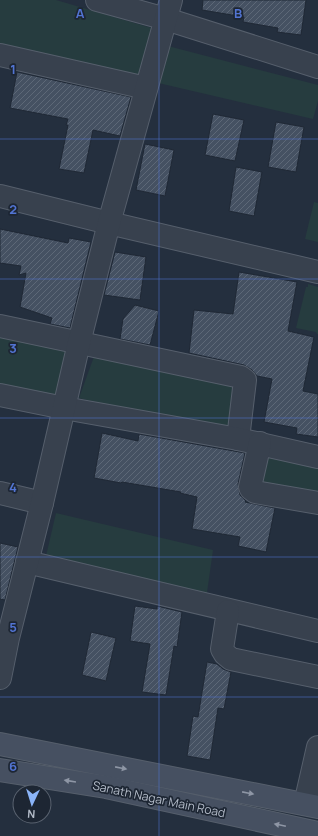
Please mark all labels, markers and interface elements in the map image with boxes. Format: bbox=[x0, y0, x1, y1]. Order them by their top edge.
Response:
text: A bbox=[76, 4, 85, 22]
text: B bbox=[234, 4, 242, 22]
text: 1 bbox=[10, 60, 16, 78]
text: 2 bbox=[9, 200, 17, 218]
text: 3 bbox=[9, 339, 17, 357]
text: 4 bbox=[9, 478, 17, 496]
text: 5 bbox=[9, 618, 17, 636]
text: 6 bbox=[9, 757, 17, 775]
one-way arrow bbox=[115, 765, 127, 771]
street label: Sanath Nagar Main Road bbox=[91, 777, 227, 821]
one-way arrow bbox=[64, 778, 77, 784]
north arrow bbox=[12, 784, 52, 824]
one-way arrow bbox=[242, 790, 254, 796]
text: N bbox=[27, 807, 36, 822]
one-way arrow bbox=[274, 822, 286, 828]

